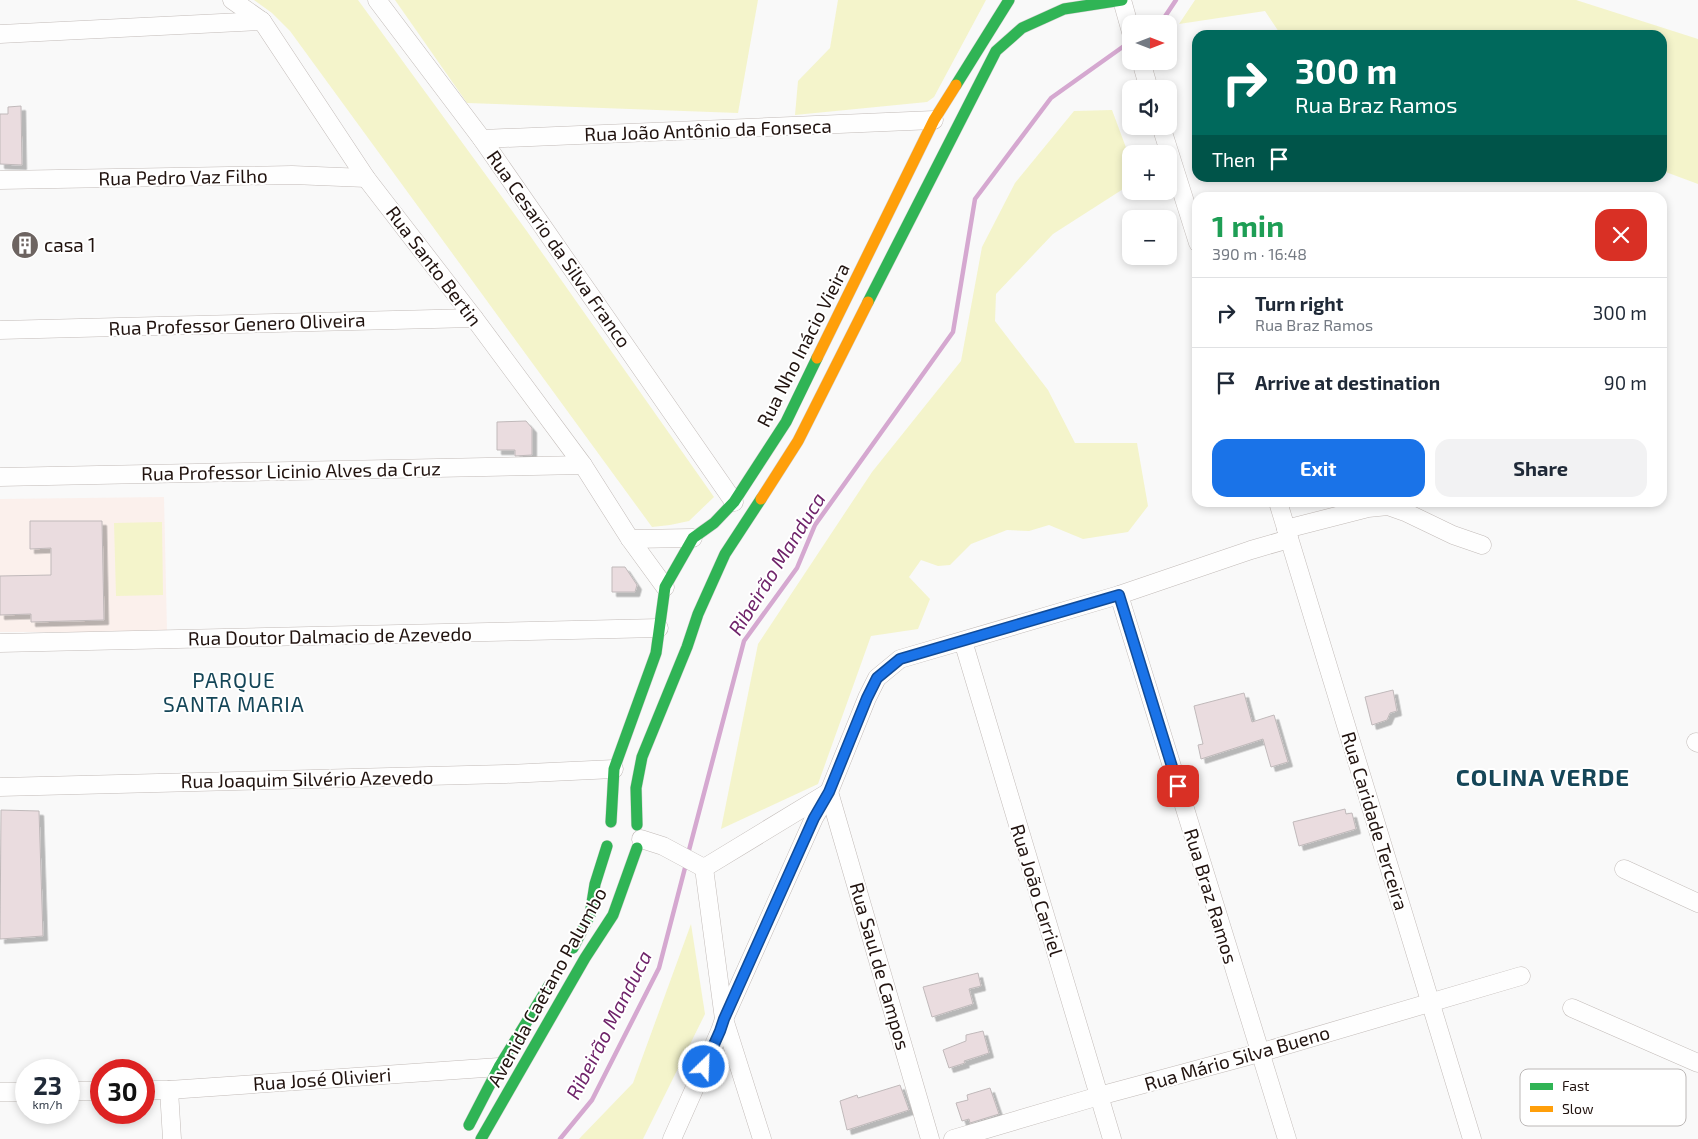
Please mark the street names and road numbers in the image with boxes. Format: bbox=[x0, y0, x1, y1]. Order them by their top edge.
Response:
street label: Rua João Antônio da Fonseca bbox=[584, 114, 832, 145]
street label: Rua Cesario da Silva Franco bbox=[482, 146, 636, 352]
street label: Rua Pedro Vaz Filho bbox=[98, 164, 268, 189]
street label: Rua Santo Bertin bbox=[382, 201, 487, 330]
street label: Rua Nho Inácio Vieira bbox=[751, 259, 854, 431]
street label: Rua Professor Genero Oliveira bbox=[108, 308, 366, 339]
street label: Rua Professor Licinio Alves da Cruz bbox=[141, 456, 441, 485]
street label: Rua Doutor Dalmacio de Azevedo bbox=[188, 622, 472, 649]
street label: Rua Caridade Terceira bbox=[1337, 729, 1414, 913]
street label: Rua Joaquim Silvério Azevedo bbox=[180, 765, 434, 792]
street label: Rua João Carriel bbox=[1007, 821, 1069, 959]
street label: Rua Braz Ramos bbox=[1180, 825, 1243, 966]
street label: Rua Saul de Campos bbox=[846, 879, 915, 1052]
street label: Avenida Caetano Palumbo bbox=[482, 883, 611, 1090]
street label: Rua Mário Silva Bueno bbox=[1142, 1020, 1332, 1095]
street label: Rua José Olivieri bbox=[252, 1062, 392, 1095]

